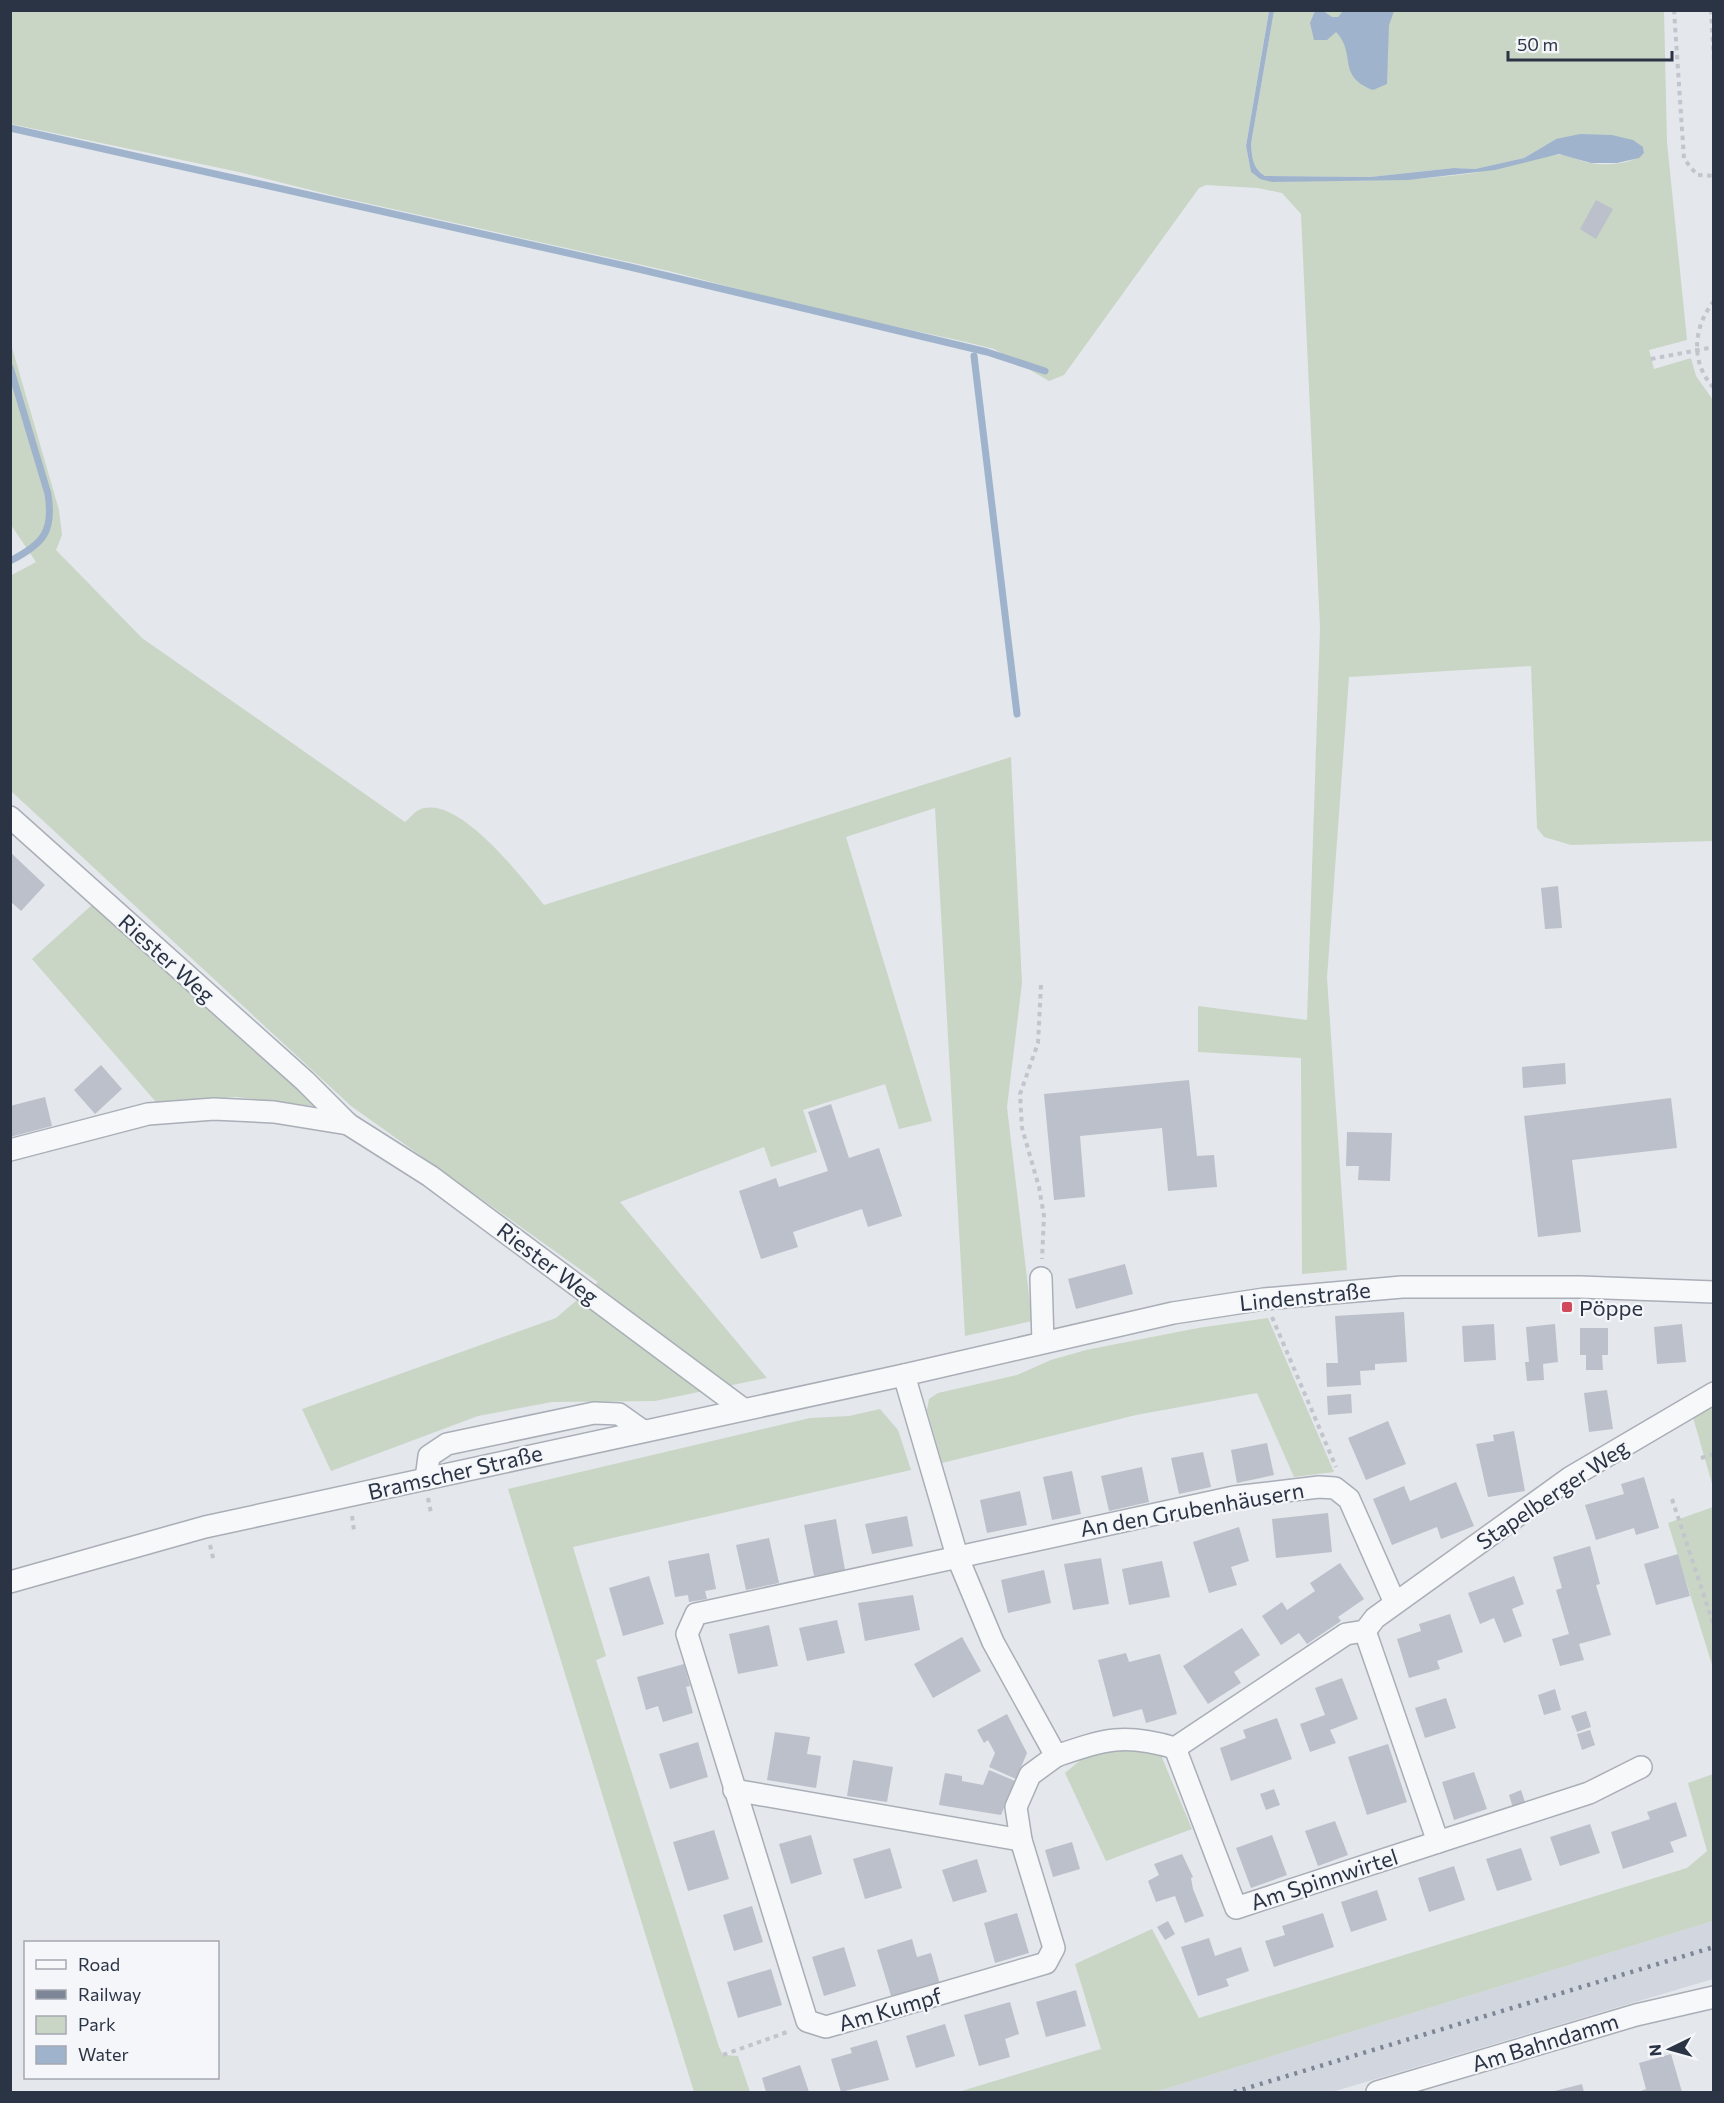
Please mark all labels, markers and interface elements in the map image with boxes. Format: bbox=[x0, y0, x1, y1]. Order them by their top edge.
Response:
scale bar bbox=[1508, 24, 1672, 62]
text: 50 m bbox=[1517, 33, 1558, 55]
street label: Riester Weg bbox=[113, 908, 221, 1008]
street label: Riester Weg bbox=[492, 1216, 604, 1310]
street label: Lindenstraße bbox=[1238, 1276, 1372, 1316]
place label: Pöppe bbox=[1579, 1294, 1643, 1321]
marker: Pöppe bbox=[1560, 1300, 1574, 1314]
street label: Stapelberger Weg bbox=[1471, 1433, 1633, 1555]
street label: Bramscher Straße bbox=[365, 1439, 545, 1505]
street label: An den Grubenhäusern bbox=[1078, 1476, 1306, 1542]
street label: Am Spinnwirtel bbox=[1247, 1842, 1401, 1916]
legend bbox=[24, 1941, 219, 2079]
text: Road bbox=[78, 1953, 120, 1975]
street label: Am Kumpf bbox=[835, 1981, 945, 2037]
text: Railway bbox=[78, 1983, 141, 2005]
street label: Am Bahndamm bbox=[1468, 2007, 1622, 2077]
text: Park bbox=[78, 2013, 116, 2035]
north arrow bbox=[1640, 2019, 1700, 2079]
text: Water bbox=[78, 2043, 129, 2065]
text: N bbox=[1645, 2044, 1665, 2057]

